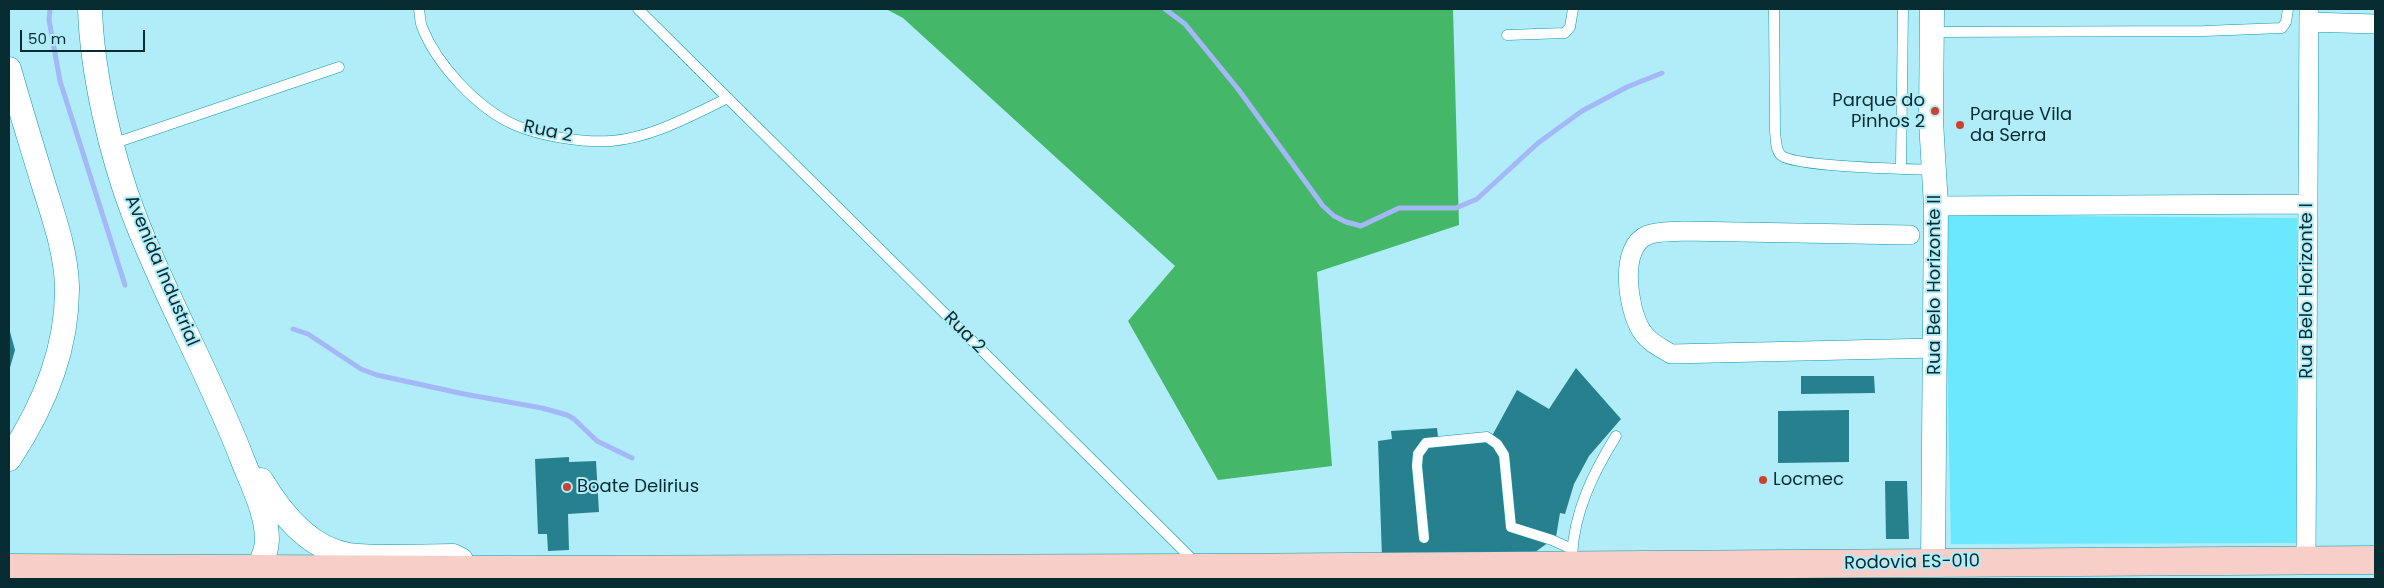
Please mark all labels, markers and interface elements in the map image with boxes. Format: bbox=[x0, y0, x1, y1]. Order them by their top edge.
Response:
scale bar bbox=[22, 20, 148, 52]
text: 50 m bbox=[28, 28, 66, 49]
place label: Parque do Pinhos 2 bbox=[1832, 90, 1925, 132]
place label: Parque Vila da Serra bbox=[1970, 104, 2072, 146]
marker: Parque do Pinhos 2 bbox=[1929, 105, 1941, 117]
street label: Rua 2 bbox=[521, 116, 575, 148]
marker: Parque Vila da Serra bbox=[1954, 119, 1966, 131]
street label: Avenida Industrial bbox=[119, 192, 203, 350]
street label: Rua Belo Horizonte II bbox=[1924, 195, 1946, 375]
street label: Rua Belo Horizonte I bbox=[2296, 203, 2318, 379]
street label: Rua 2 bbox=[939, 308, 989, 358]
place label: Locmec bbox=[1773, 469, 1844, 491]
marker: Locmec bbox=[1757, 474, 1769, 486]
place label: Boate Delirius bbox=[577, 476, 699, 498]
marker: Boate Delirius bbox=[561, 481, 573, 493]
street label: Rodovia ES-010 bbox=[1844, 551, 1980, 575]

